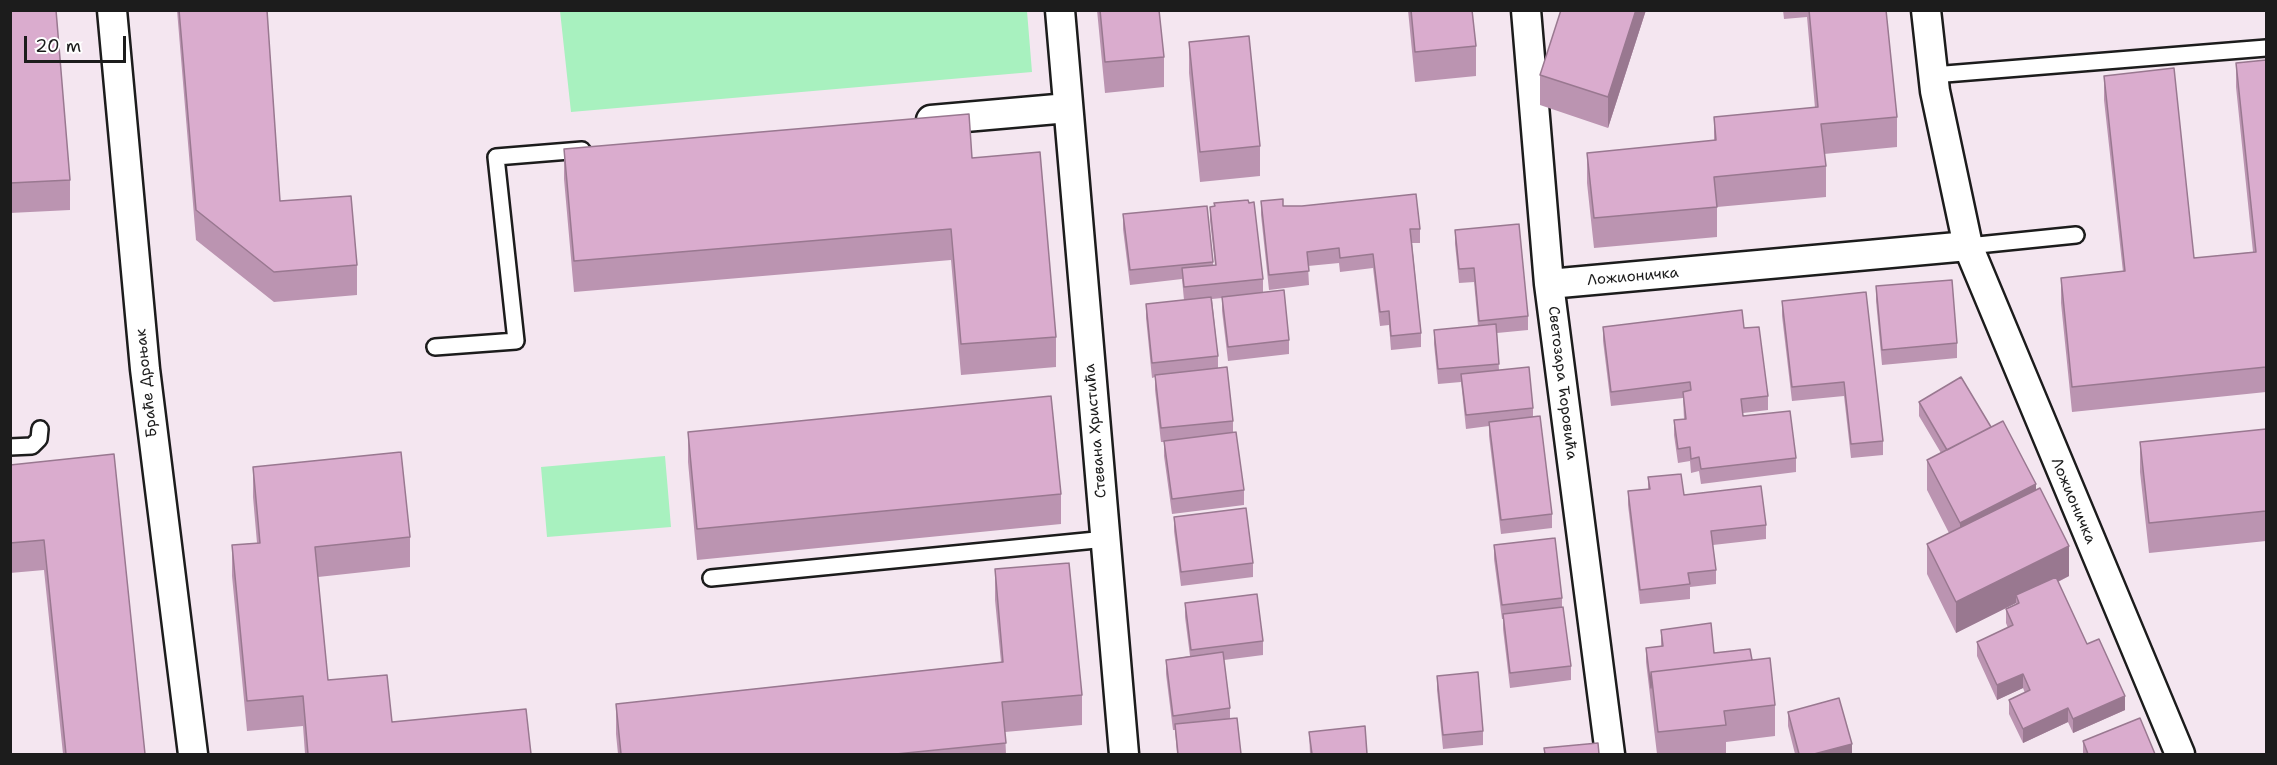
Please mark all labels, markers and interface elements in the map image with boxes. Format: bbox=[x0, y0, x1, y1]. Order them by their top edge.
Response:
scale bar bbox=[27, 24, 129, 62]
text: 20 m bbox=[35, 34, 81, 58]
street label: Ложионичка bbox=[1586, 264, 1680, 290]
street label: Светозара Ћоровића bbox=[1544, 305, 1580, 461]
street label: Браће Дроњак bbox=[132, 328, 162, 438]
street label: Стевана Христића bbox=[1081, 363, 1111, 499]
street label: Ложионичка bbox=[2047, 455, 2099, 547]

